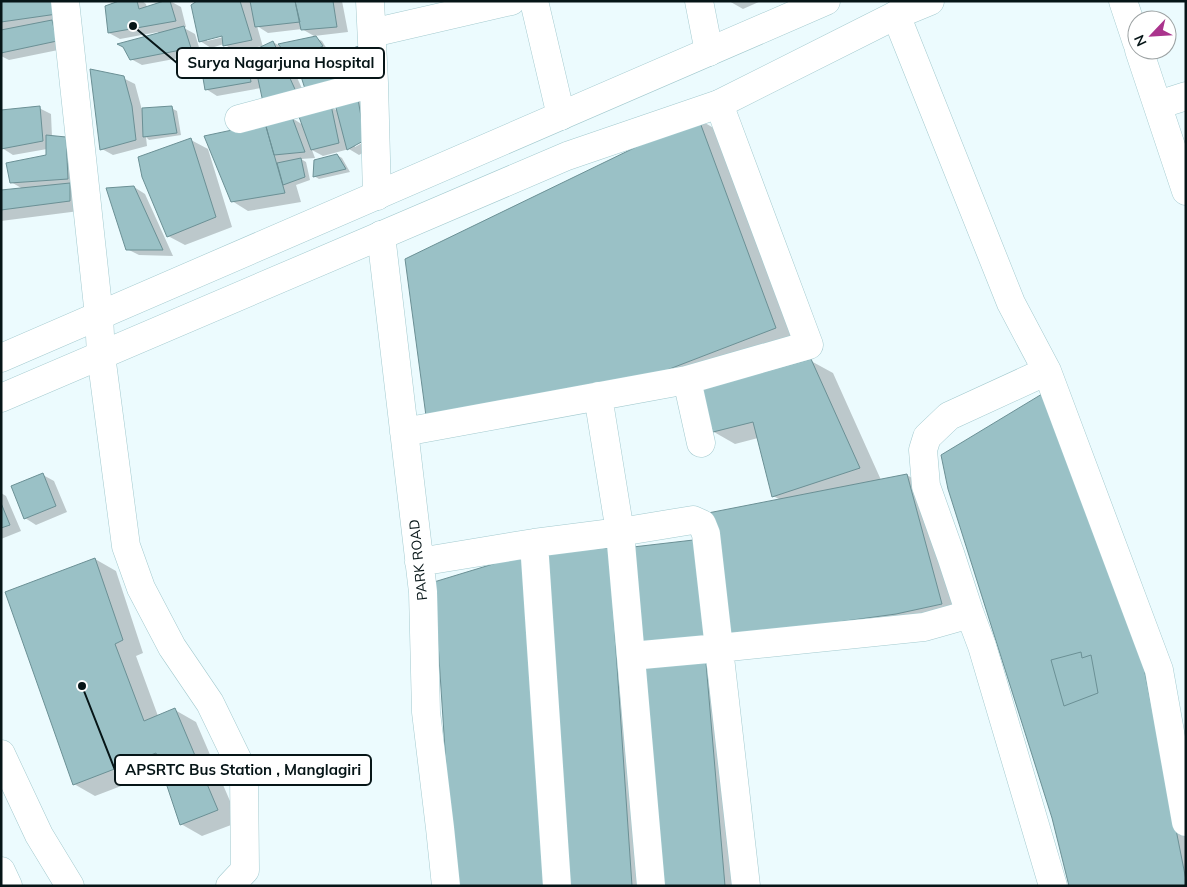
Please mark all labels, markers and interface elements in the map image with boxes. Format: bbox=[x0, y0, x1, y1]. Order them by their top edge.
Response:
north arrow bbox=[1127, 10, 1177, 60]
text: N bbox=[1130, 32, 1151, 49]
callout: Surya Nagarjuna Hospital bbox=[177, 48, 384, 78]
text: Surya Nagarjuna Hospital bbox=[188, 53, 374, 72]
street label: PARK ROAD bbox=[405, 518, 431, 602]
callout: APSRTC Bus Station , Manglagiri bbox=[115, 755, 371, 785]
text: APSRTC Bus Station , Manglagiri bbox=[125, 760, 361, 779]

